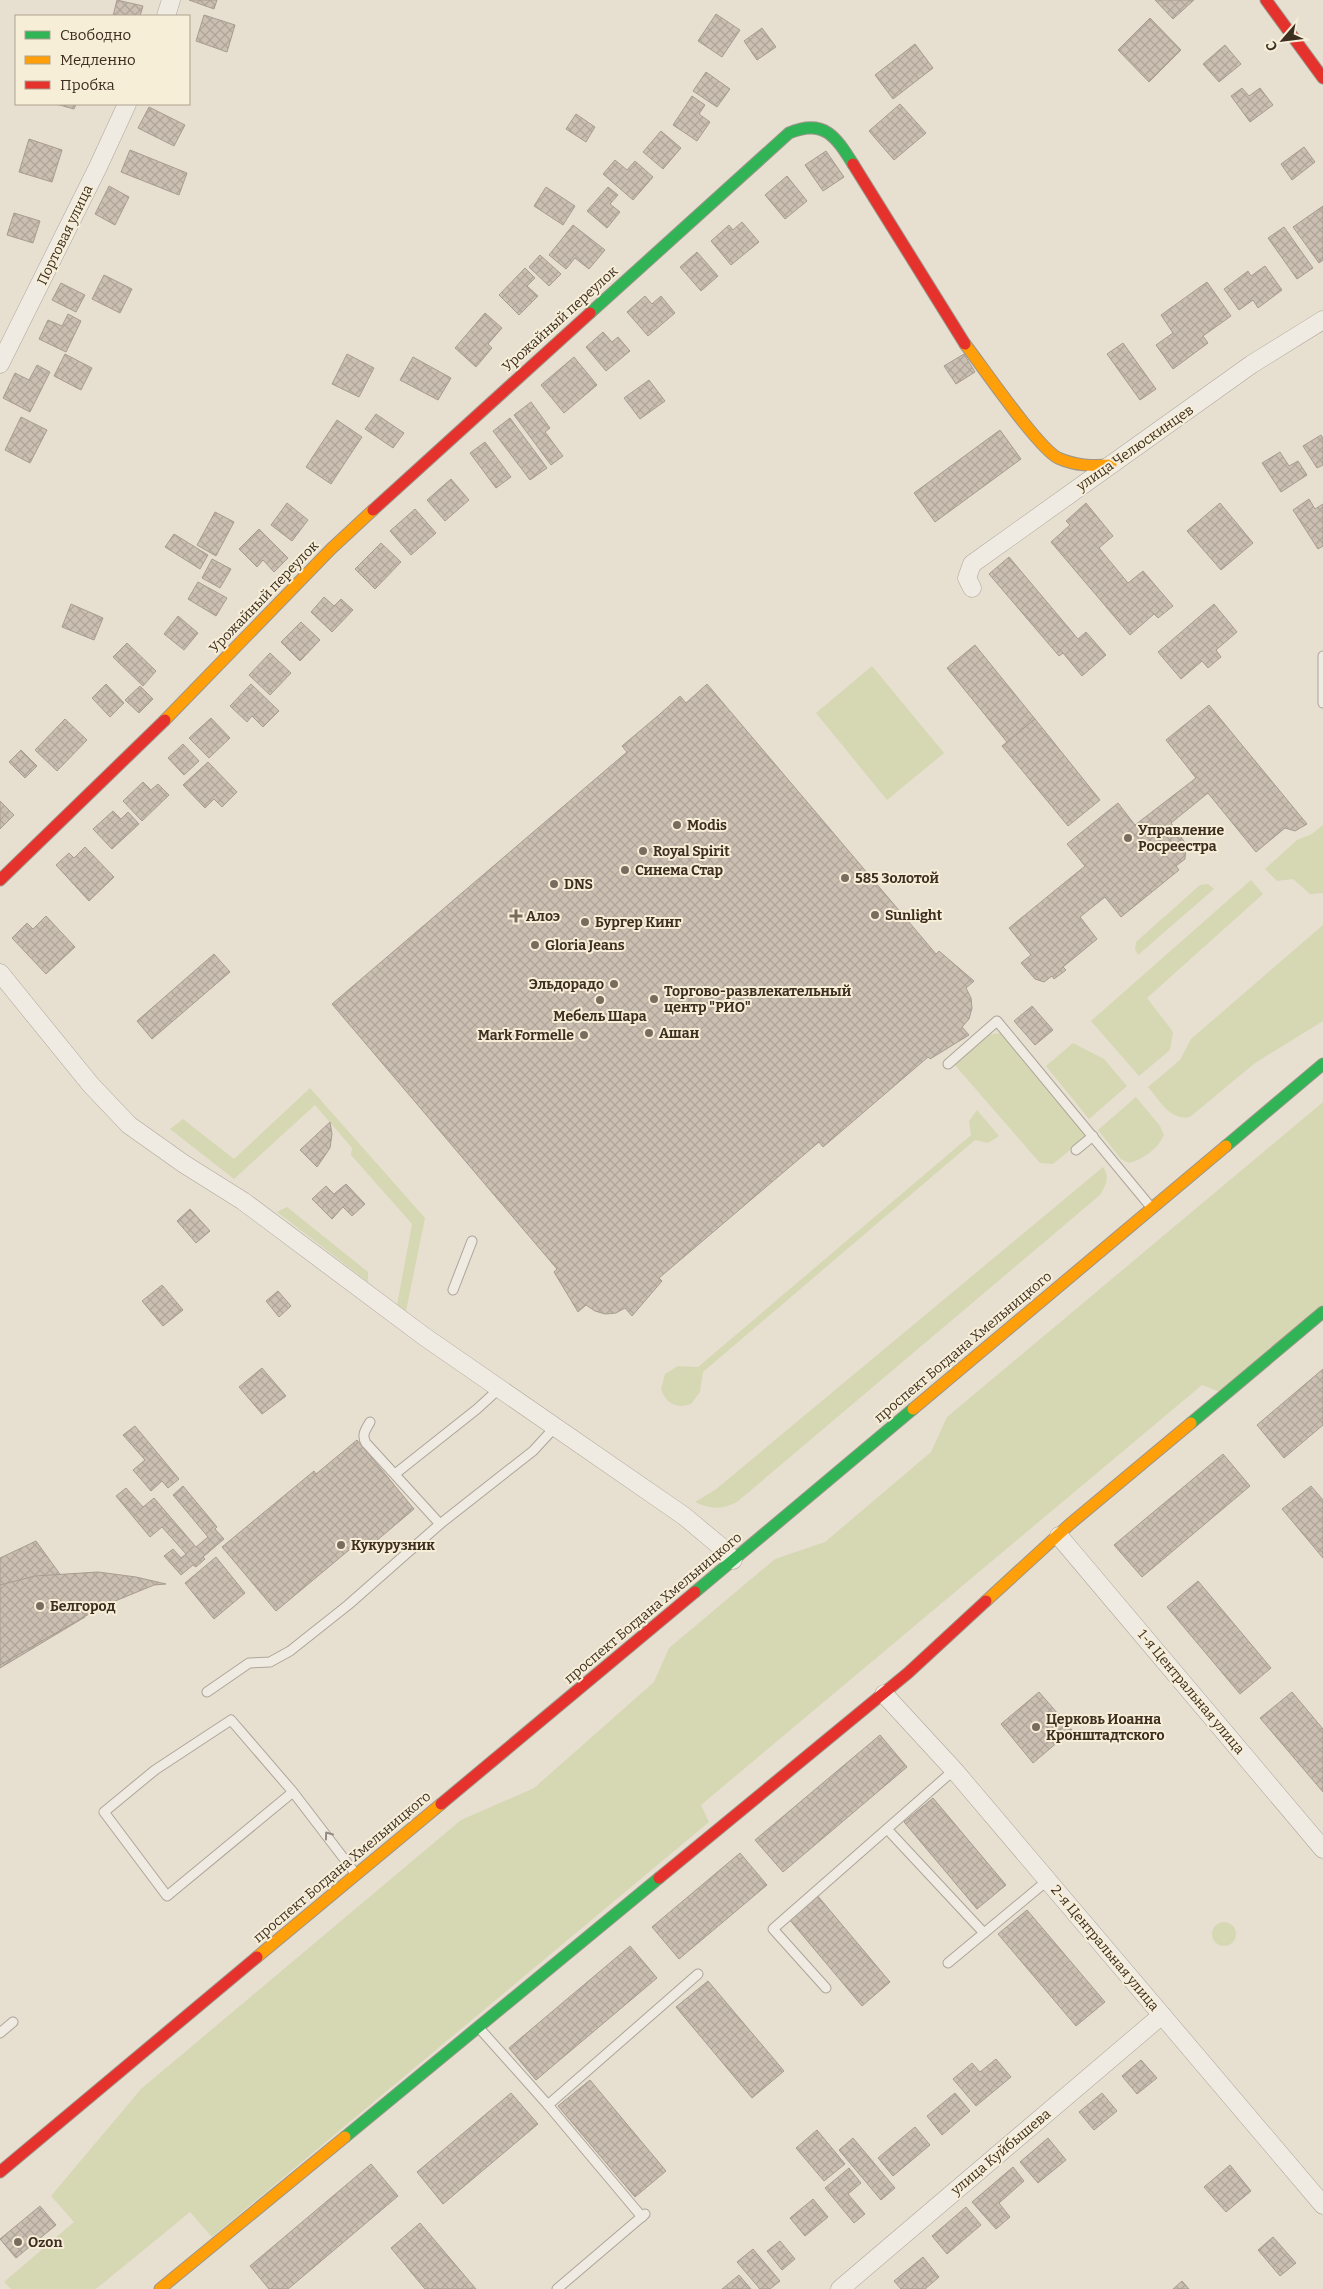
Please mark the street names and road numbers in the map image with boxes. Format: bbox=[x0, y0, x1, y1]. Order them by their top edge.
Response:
street label: Портовая улица bbox=[33, 182, 97, 288]
street label: Урожайный переулок bbox=[499, 262, 622, 375]
street label: улица Челюскинцев bbox=[1072, 401, 1197, 495]
street label: Урожайный переулок bbox=[206, 537, 323, 657]
street label: проспект Богдана Хмельницкого bbox=[871, 1268, 1055, 1426]
street label: проспект Богдана Хмельницкого bbox=[561, 1529, 745, 1687]
street label: 1-я Центральная улица bbox=[1134, 1626, 1248, 1758]
street label: проспект Богдана Хмельницкого bbox=[250, 1788, 434, 1946]
street label: 2-я Центральная улица bbox=[1047, 1882, 1163, 2015]
street label: улица Куйбышева bbox=[947, 2105, 1055, 2199]

